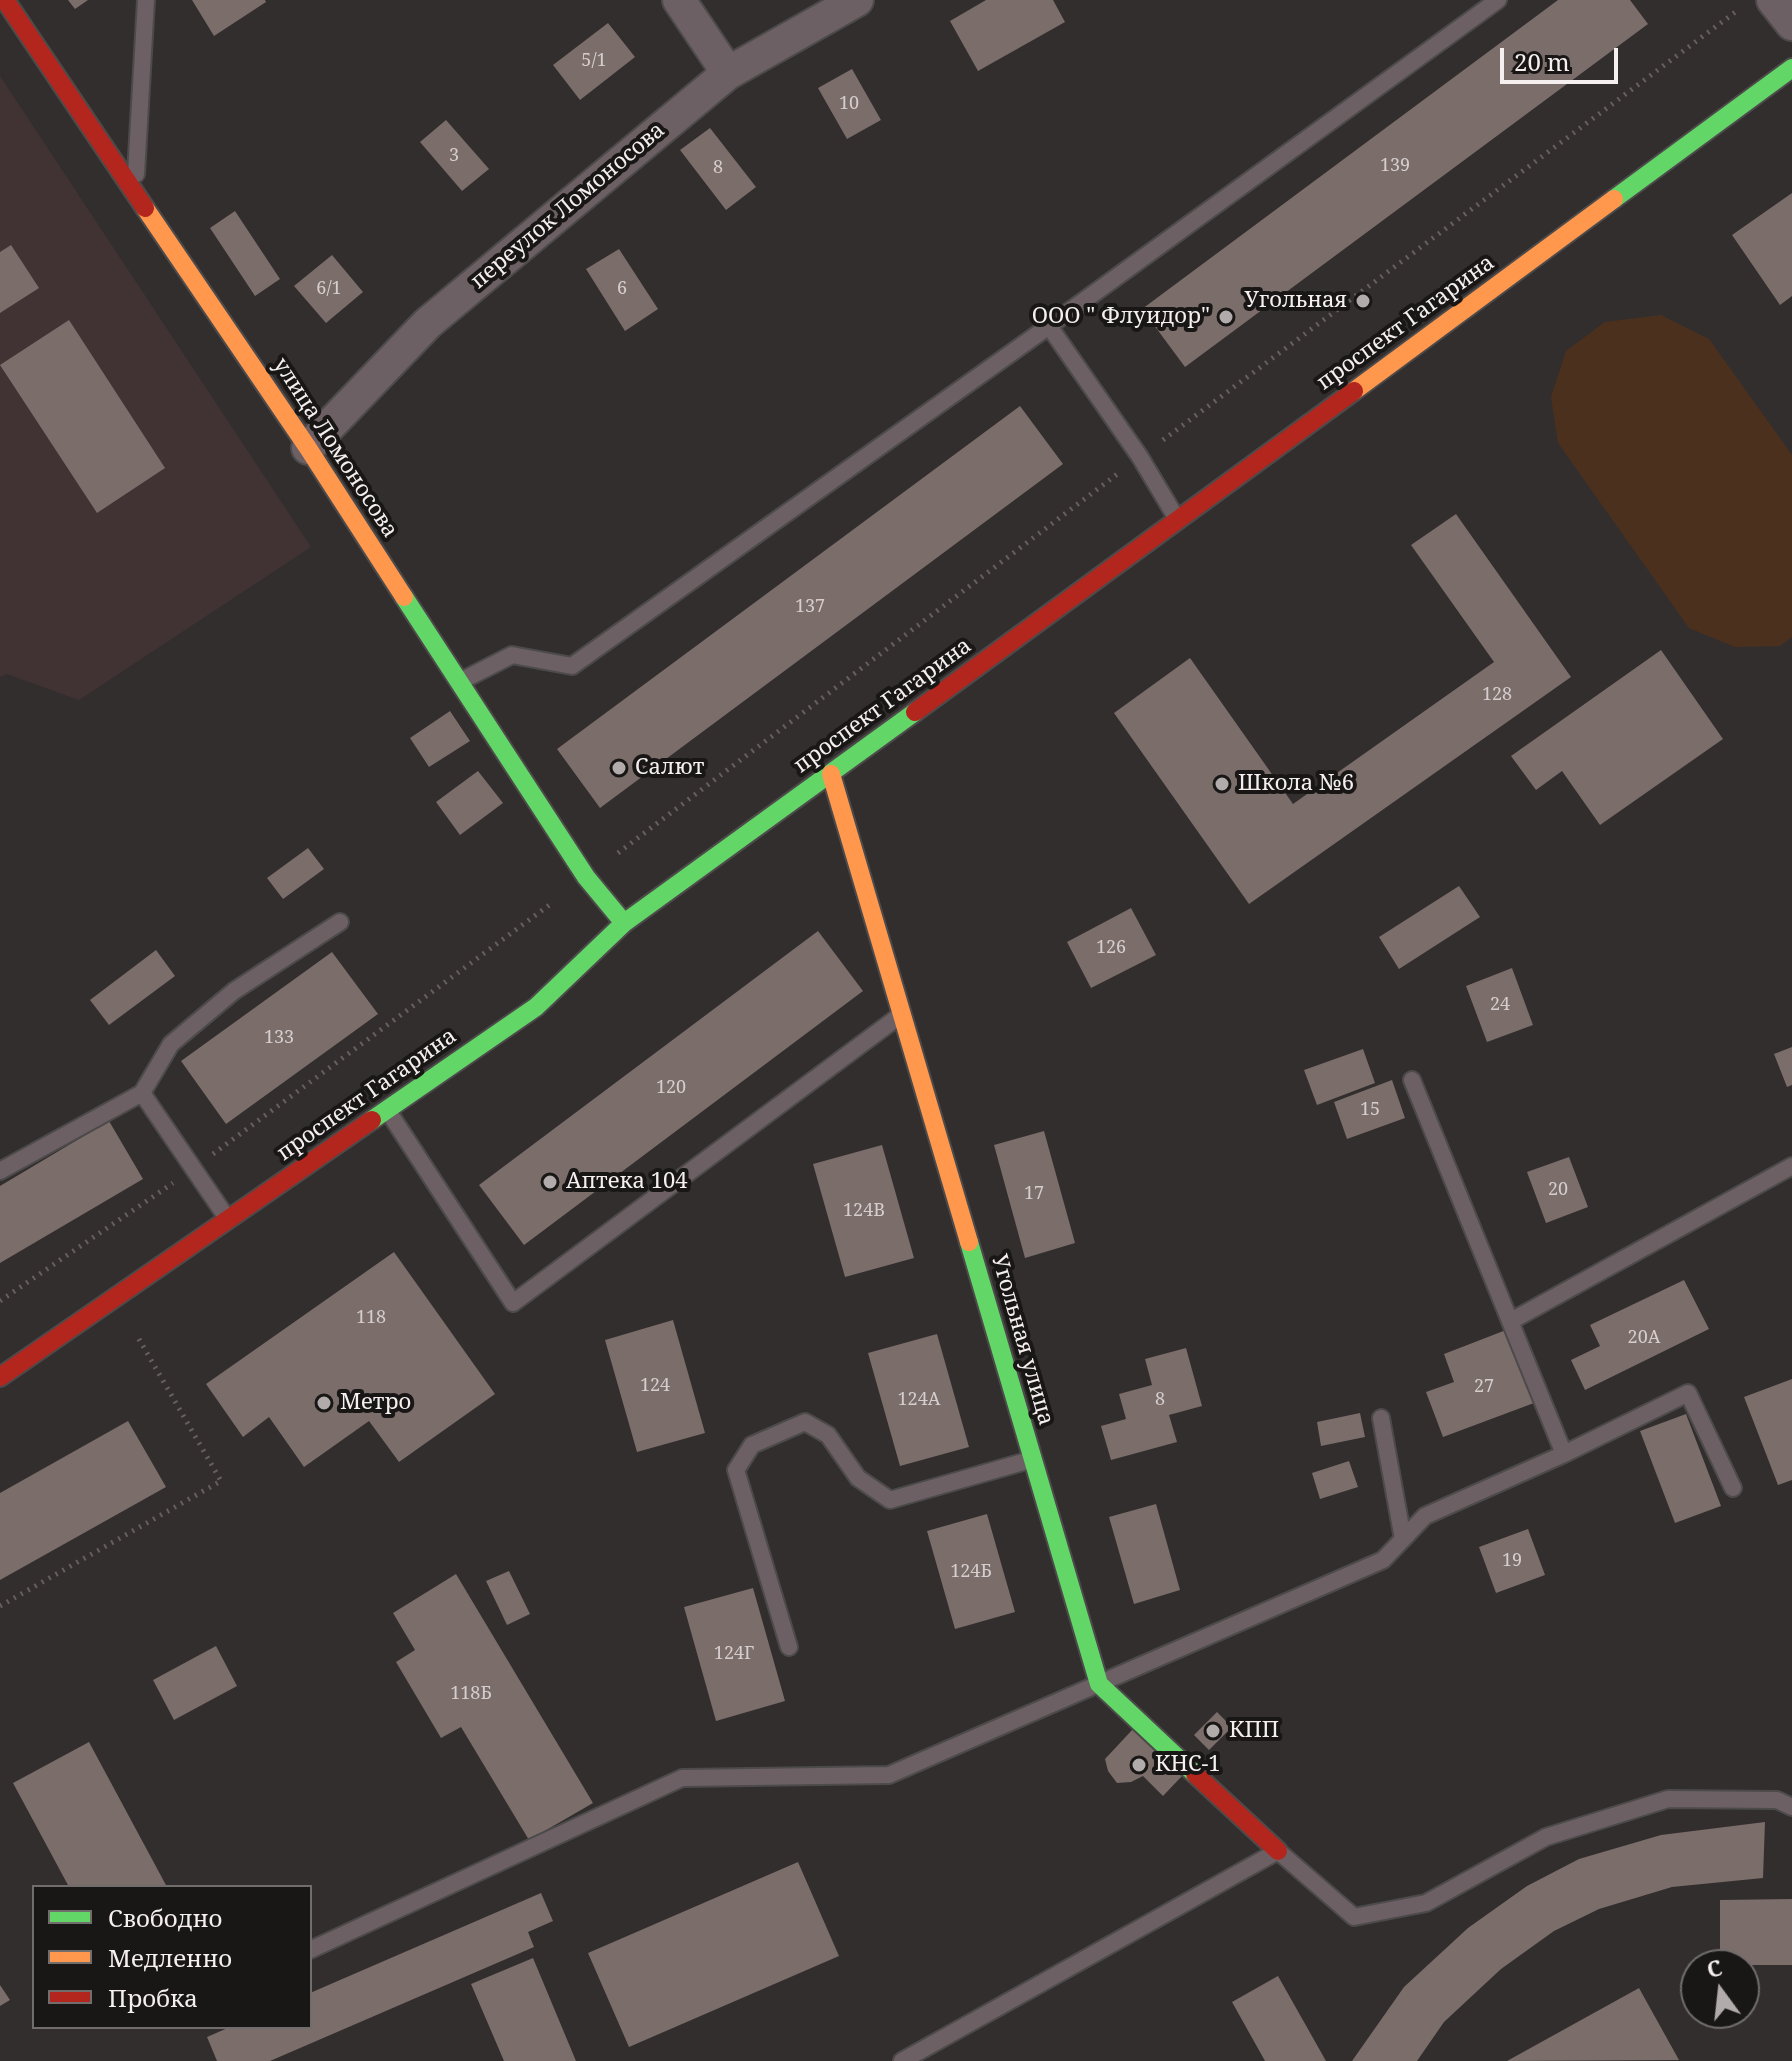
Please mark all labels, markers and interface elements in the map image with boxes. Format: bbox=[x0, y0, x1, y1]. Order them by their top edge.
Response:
scale bar bbox=[1504, 32, 1622, 82]
text: 20 m bbox=[1514, 45, 1570, 78]
house number: 5/1 bbox=[581, 50, 607, 72]
house number: 10 bbox=[839, 93, 859, 115]
street label: переулок Ломоносова bbox=[466, 117, 670, 295]
house number: 3 bbox=[449, 145, 459, 167]
house number: 139 bbox=[1380, 155, 1410, 177]
house number: 8 bbox=[713, 157, 723, 179]
street label: проспект Гагарина bbox=[1312, 250, 1500, 396]
house number: 6/1 bbox=[316, 278, 342, 300]
house number: 6 bbox=[617, 278, 627, 300]
place label: Угольная bbox=[1244, 288, 1347, 314]
marker: Угольная bbox=[1354, 292, 1372, 310]
place label: ООО " Флуидор" bbox=[1032, 304, 1210, 330]
marker: ООО " Флуидор" bbox=[1217, 308, 1235, 326]
street label: улица Ломоносова bbox=[267, 353, 403, 543]
house number: 137 bbox=[795, 596, 825, 618]
street label: проспект Гагарина bbox=[789, 633, 977, 779]
house number: 128 bbox=[1482, 684, 1512, 706]
place label: Салют bbox=[635, 755, 704, 781]
marker: Салют bbox=[610, 759, 628, 777]
place label: Школа №6 bbox=[1238, 771, 1354, 797]
marker: Школа №6 bbox=[1213, 775, 1231, 793]
house number: 126 bbox=[1096, 937, 1126, 959]
house number: 24 bbox=[1490, 994, 1510, 1016]
street label: проспект Гагарина bbox=[272, 1023, 462, 1167]
house number: 133 bbox=[264, 1027, 294, 1049]
house number: 120 bbox=[656, 1077, 686, 1099]
house number: 15 bbox=[1360, 1099, 1380, 1121]
place label: Аптека 104 bbox=[566, 1169, 688, 1195]
marker: Аптека 104 bbox=[541, 1173, 559, 1191]
house number: 20 bbox=[1548, 1179, 1568, 1201]
house number: 17 bbox=[1024, 1183, 1044, 1205]
house number: 124В bbox=[843, 1200, 885, 1222]
street label: Угольная улица bbox=[985, 1252, 1059, 1428]
house number: 118 bbox=[356, 1307, 386, 1329]
house number: 20А bbox=[1628, 1327, 1660, 1349]
house number: 124 bbox=[640, 1375, 670, 1397]
house number: 27 bbox=[1474, 1376, 1494, 1398]
house number: 124А bbox=[898, 1389, 940, 1411]
house number: 8 bbox=[1155, 1389, 1165, 1411]
place label: Метро bbox=[340, 1390, 411, 1416]
marker: Метро bbox=[315, 1394, 333, 1412]
house number: 19 bbox=[1502, 1550, 1522, 1572]
house number: 124Б bbox=[950, 1561, 992, 1583]
house number: 124Г bbox=[714, 1643, 754, 1665]
house number: 118Б bbox=[450, 1683, 492, 1705]
place label: КПП bbox=[1229, 1718, 1279, 1744]
marker: КПП bbox=[1204, 1722, 1222, 1740]
place label: КНС-1 bbox=[1155, 1752, 1221, 1778]
marker: КНС-1 bbox=[1130, 1756, 1148, 1774]
legend bbox=[32, 1885, 312, 2029]
text: Свободно bbox=[108, 1901, 222, 1934]
text: Медленно bbox=[108, 1941, 232, 1974]
north arrow bbox=[1680, 1949, 1760, 2029]
text: С bbox=[1703, 1951, 1725, 1984]
text: Пробка bbox=[108, 1981, 198, 2014]

